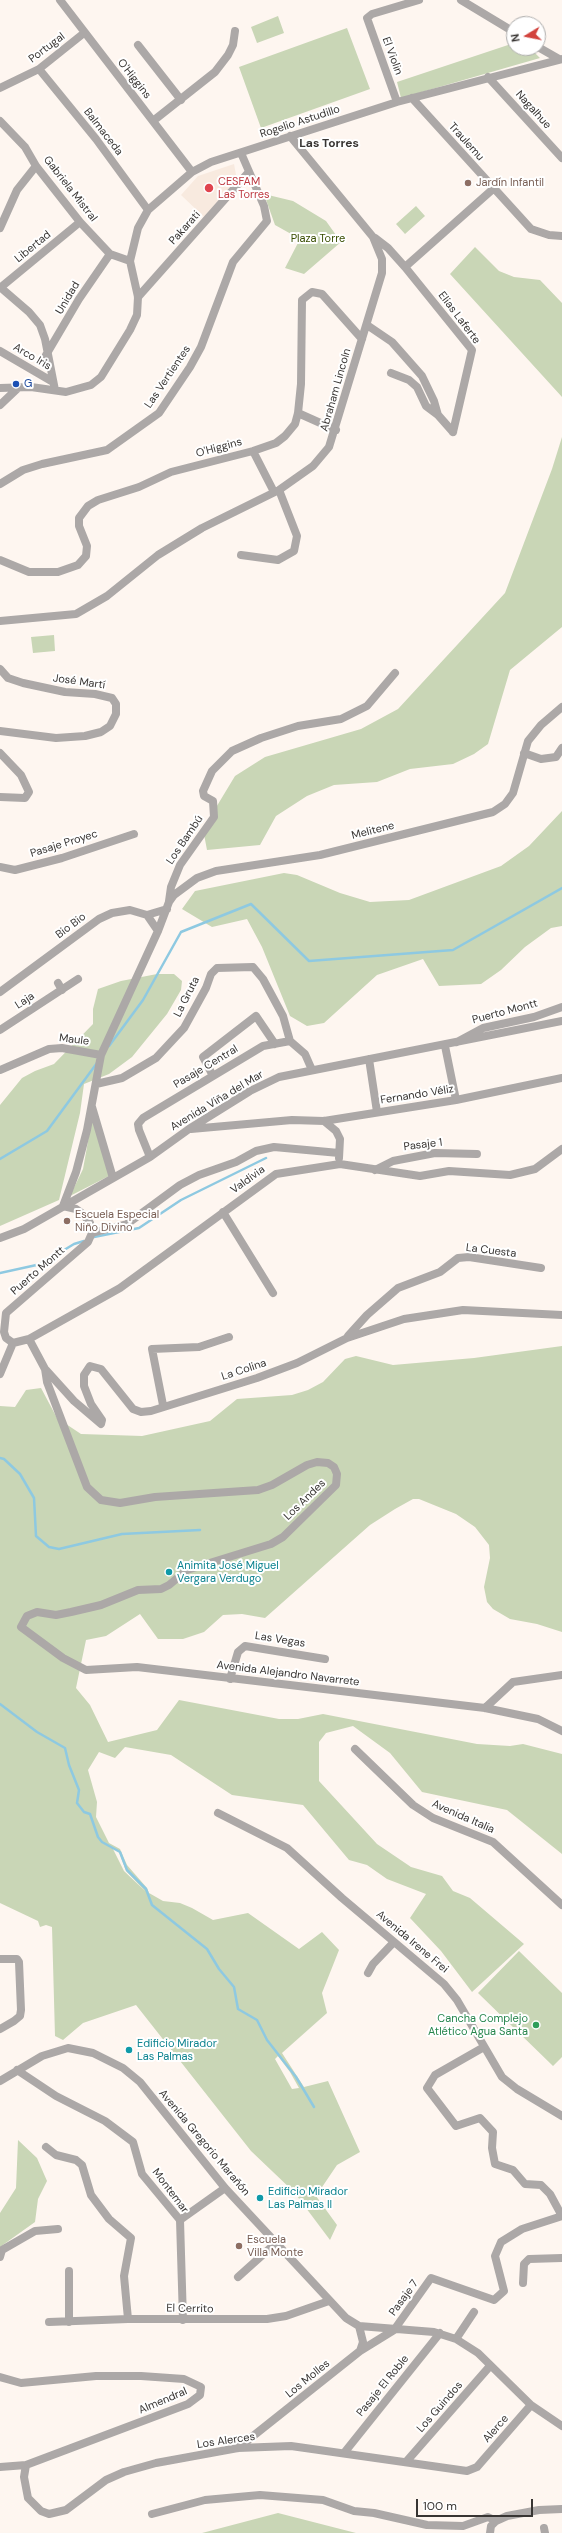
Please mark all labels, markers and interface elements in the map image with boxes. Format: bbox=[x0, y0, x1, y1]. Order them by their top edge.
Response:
north arrow bbox=[506, 16, 546, 56]
street label: Portugal bbox=[26, 30, 68, 66]
text: N bbox=[508, 33, 523, 43]
street label: El Violin bbox=[379, 35, 405, 77]
street label: O'Higgins bbox=[114, 56, 154, 102]
street label: Nagalhue bbox=[512, 88, 554, 132]
street label: Rogelio Astudillo bbox=[258, 103, 342, 141]
street label: Balmaceda bbox=[80, 106, 126, 158]
street label: Traulemu bbox=[445, 120, 487, 164]
district label: Las Torres bbox=[299, 137, 359, 151]
street label: Gabriela Mistral bbox=[40, 154, 100, 224]
place label: CESFAM Las Torres bbox=[218, 175, 270, 201]
place label: Jardín Infantil bbox=[476, 176, 544, 190]
marker: Jardín Infantil bbox=[463, 178, 473, 188]
marker: CESFAM Las Torres bbox=[203, 182, 215, 194]
street label: Pakarati bbox=[167, 209, 203, 247]
street label: Libertad bbox=[12, 228, 54, 266]
park label: Plaza Torre bbox=[291, 232, 345, 246]
street label: Unidad bbox=[53, 279, 83, 317]
street label: Elias Laferte bbox=[435, 289, 483, 347]
street label: Arco Iris bbox=[11, 341, 53, 373]
street label: Las Vertientes bbox=[142, 343, 194, 411]
street label: Abraham Lincoln bbox=[318, 347, 354, 433]
place label: G bbox=[24, 377, 32, 391]
marker: G bbox=[11, 379, 21, 389]
street label: O'Higgins bbox=[195, 436, 243, 460]
street label: José Martí bbox=[52, 672, 106, 692]
street label: Los Bambú bbox=[164, 813, 206, 867]
street label: Melitene bbox=[350, 819, 396, 843]
street label: Pasaje Proyec bbox=[29, 827, 99, 861]
street label: Bio Bio bbox=[53, 910, 89, 942]
street label: La Gruta bbox=[171, 975, 203, 1019]
street label: Laja bbox=[13, 990, 37, 1012]
street label: Puerto Montt bbox=[471, 997, 539, 1027]
street label: Maule bbox=[58, 1032, 90, 1048]
street label: Pasaje Central bbox=[171, 1043, 241, 1091]
street label: Avenida Viña del Mar bbox=[168, 1068, 266, 1134]
street label: Fernando Véliz bbox=[379, 1083, 455, 1107]
street label: Pasaje 1 bbox=[403, 1136, 443, 1154]
street label: Valdivia bbox=[228, 1163, 268, 1197]
place label: Escuela Especial Niño Divino bbox=[75, 1208, 159, 1234]
marker: Escuela Especial Niño Divino bbox=[62, 1216, 72, 1226]
street label: La Cuesta bbox=[465, 1241, 517, 1261]
street label: Puerto Montt bbox=[8, 1244, 68, 1298]
street label: La Colina bbox=[220, 1357, 268, 1383]
street label: Los Andes bbox=[281, 1477, 329, 1523]
place label: Animita José Miguel Vergara Verdugo bbox=[177, 1559, 279, 1585]
marker: Animita José Miguel Vergara Verdugo bbox=[164, 1567, 174, 1577]
street label: Las Vegas bbox=[254, 1630, 306, 1650]
street label: Avenida Alejandro Navarrete bbox=[216, 1659, 360, 1689]
street label: Avenida Italia bbox=[430, 1797, 496, 1837]
street label: Avenida Irene Frei bbox=[373, 1908, 451, 1976]
place label: Cancha Complejo Atlético Agua Santa bbox=[428, 2012, 528, 2038]
marker: Cancha Complejo Atlético Agua Santa bbox=[531, 2020, 541, 2030]
place label: Edificio Mirador Las Palmas bbox=[137, 2037, 217, 2063]
marker: Edificio Mirador Las Palmas bbox=[124, 2045, 134, 2055]
street label: Avenida Gregorio Marañón bbox=[156, 2087, 252, 2199]
street label: Montemar bbox=[149, 2166, 191, 2216]
place label: Edificio Mirador Las Palmas II bbox=[268, 2185, 348, 2211]
marker: Edificio Mirador Las Palmas II bbox=[255, 2193, 265, 2203]
place label: Escuela Villa Monte bbox=[247, 2233, 303, 2259]
marker: Escuela Villa Monte bbox=[234, 2241, 244, 2251]
street label: Pasaje 7 bbox=[387, 2277, 421, 2319]
street label: El Cerrito bbox=[166, 2302, 214, 2316]
street label: Pasaje El Roble bbox=[354, 2353, 412, 2419]
street label: Los Molles bbox=[283, 2357, 333, 2401]
street label: Los Guindos bbox=[414, 2379, 466, 2435]
street label: Almendral bbox=[137, 2385, 189, 2417]
street label: Alerce bbox=[480, 2412, 512, 2446]
street label: Los Alerces bbox=[196, 2430, 256, 2452]
scale bar bbox=[418, 2491, 535, 2517]
text: 100 m bbox=[423, 2498, 457, 2514]

